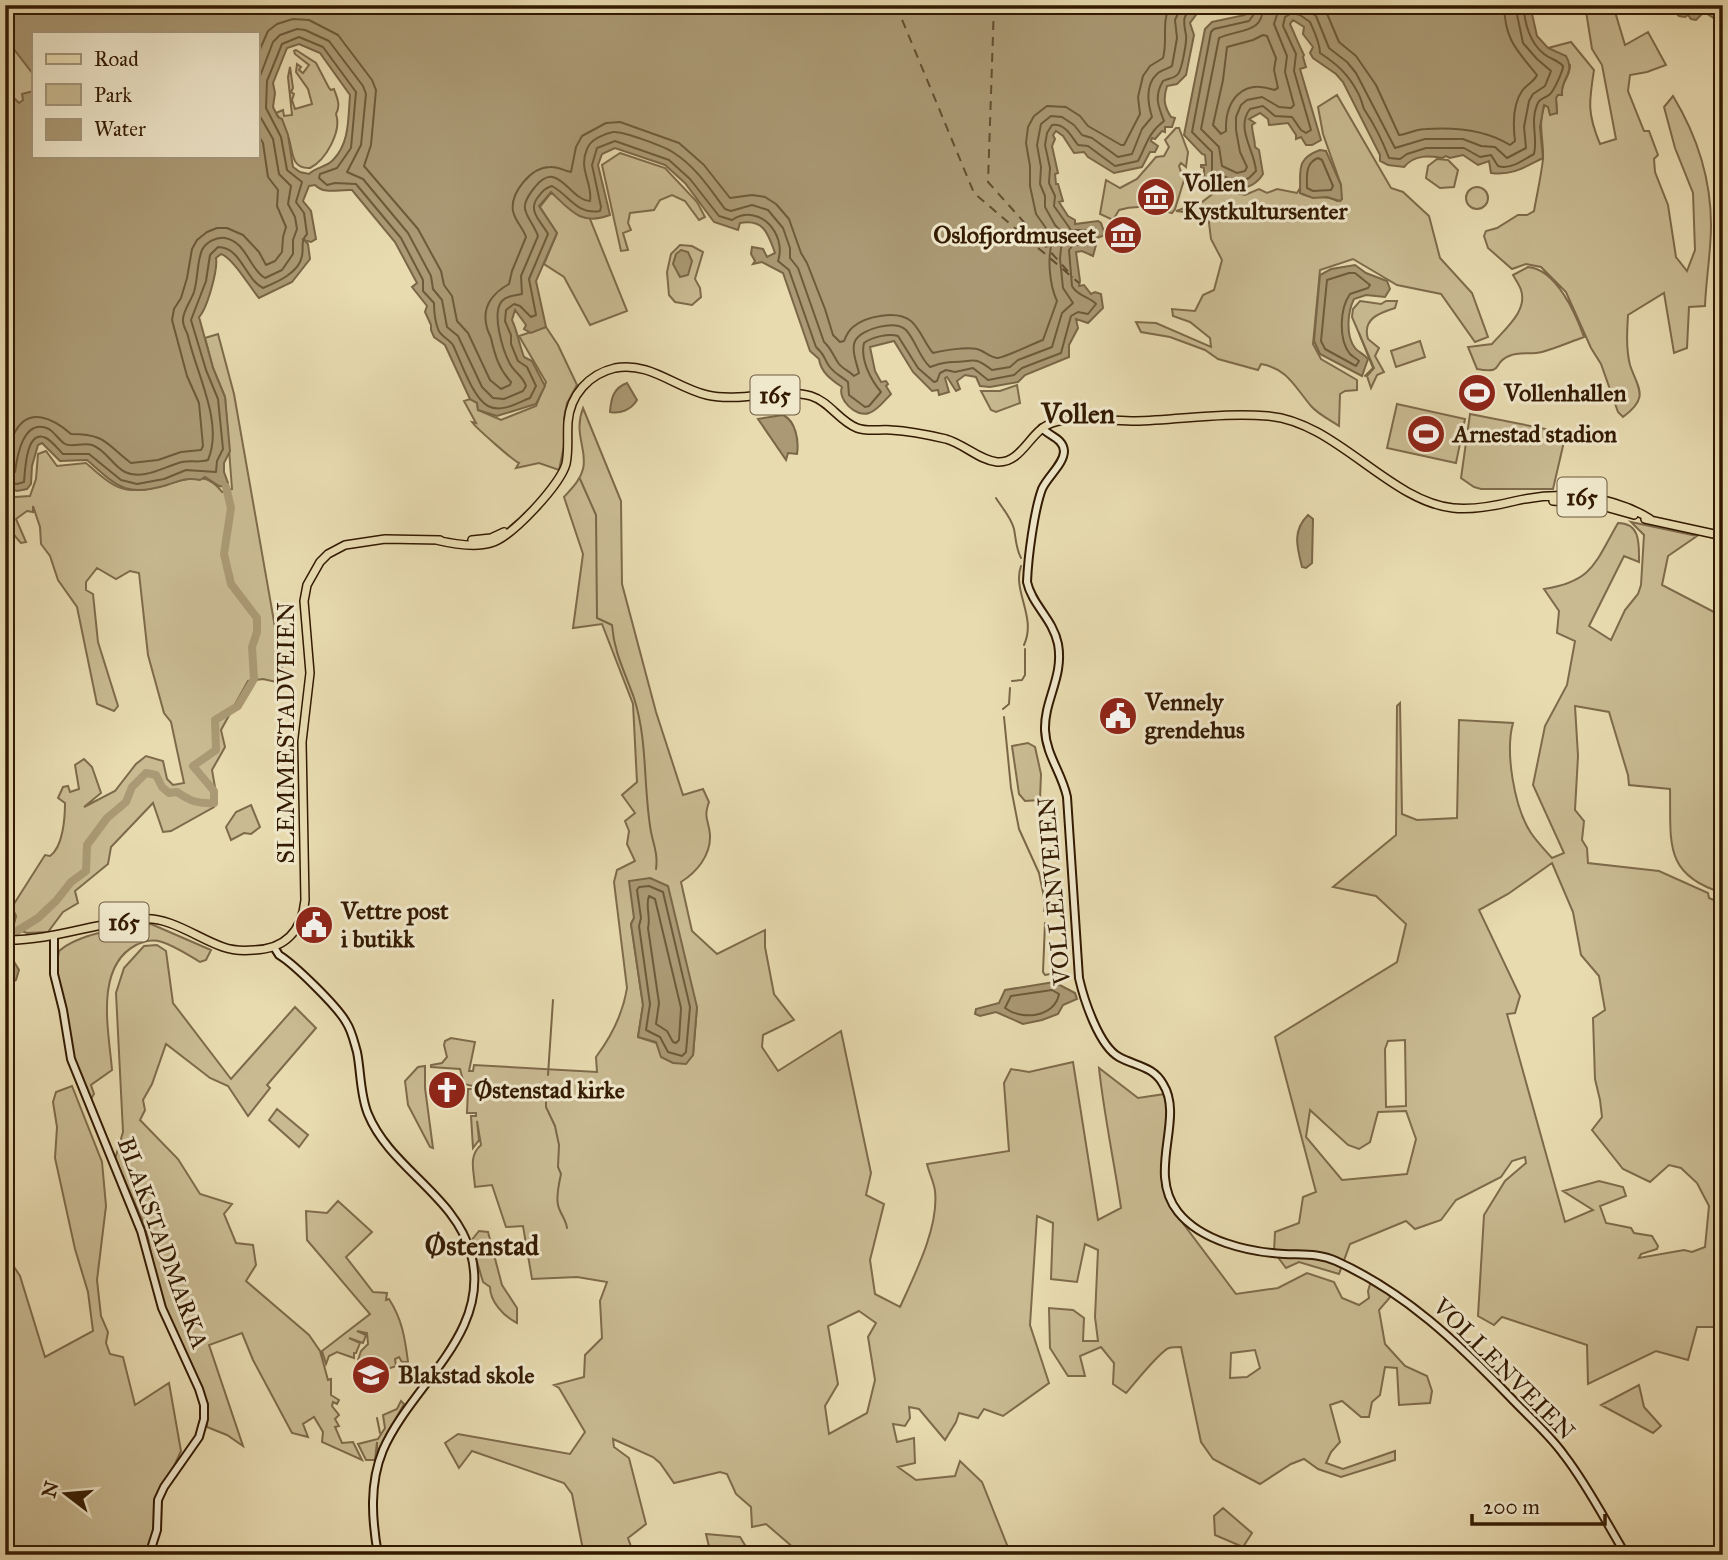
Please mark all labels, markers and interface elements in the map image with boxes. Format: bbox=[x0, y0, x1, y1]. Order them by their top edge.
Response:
legend bbox=[32, 32, 259, 158]
text: Road bbox=[94, 46, 139, 72]
text: Park bbox=[94, 82, 132, 108]
text: Water bbox=[94, 116, 146, 142]
place label: Vollen Kystkultursenter bbox=[1182, 168, 1348, 226]
museum icon: Vollen Kystkultursenter bbox=[1135, 176, 1177, 218]
museum icon: Oslofjordmuseet bbox=[1102, 214, 1144, 256]
place label: Oslofjordmuseet bbox=[933, 220, 1097, 250]
sports icon: Vollenhallen bbox=[1456, 372, 1498, 414]
road number: 165 bbox=[750, 376, 800, 414]
place label: Vollenhallen bbox=[1503, 378, 1626, 408]
district label: Vollen bbox=[1040, 396, 1115, 431]
sports icon: Arnestad stadion bbox=[1405, 413, 1447, 455]
place label: Arnestad stadion bbox=[1451, 419, 1617, 449]
road number: 165 bbox=[1558, 477, 1606, 516]
street label: SLEMMESTADVEIEN bbox=[271, 602, 301, 864]
place label: Vennely grendehus bbox=[1144, 687, 1245, 745]
public building icon: Vennely grendehus bbox=[1097, 695, 1139, 737]
street label: VOLLENVEIEN bbox=[1031, 796, 1077, 987]
place label: Vettre post i butikk bbox=[340, 896, 449, 954]
road number: 165 bbox=[100, 903, 148, 942]
public building icon: Vettre post i butikk bbox=[293, 904, 335, 946]
church icon: Østenstad kirke bbox=[426, 1069, 468, 1111]
place label: Østenstad kirke bbox=[474, 1075, 625, 1105]
street label: BLAKSTADMARKA bbox=[111, 1133, 215, 1353]
district label: Østenstad bbox=[425, 1228, 540, 1263]
street label: VOLLENVEIEN bbox=[1426, 1291, 1581, 1446]
school or university icon: Blakstad skole bbox=[350, 1354, 392, 1396]
place label: Blakstad skole bbox=[398, 1360, 534, 1390]
north arrow bbox=[32, 1458, 102, 1528]
text: N bbox=[37, 1479, 63, 1500]
scale bar bbox=[1472, 1483, 1606, 1527]
text: 200 m bbox=[1483, 1494, 1540, 1520]

